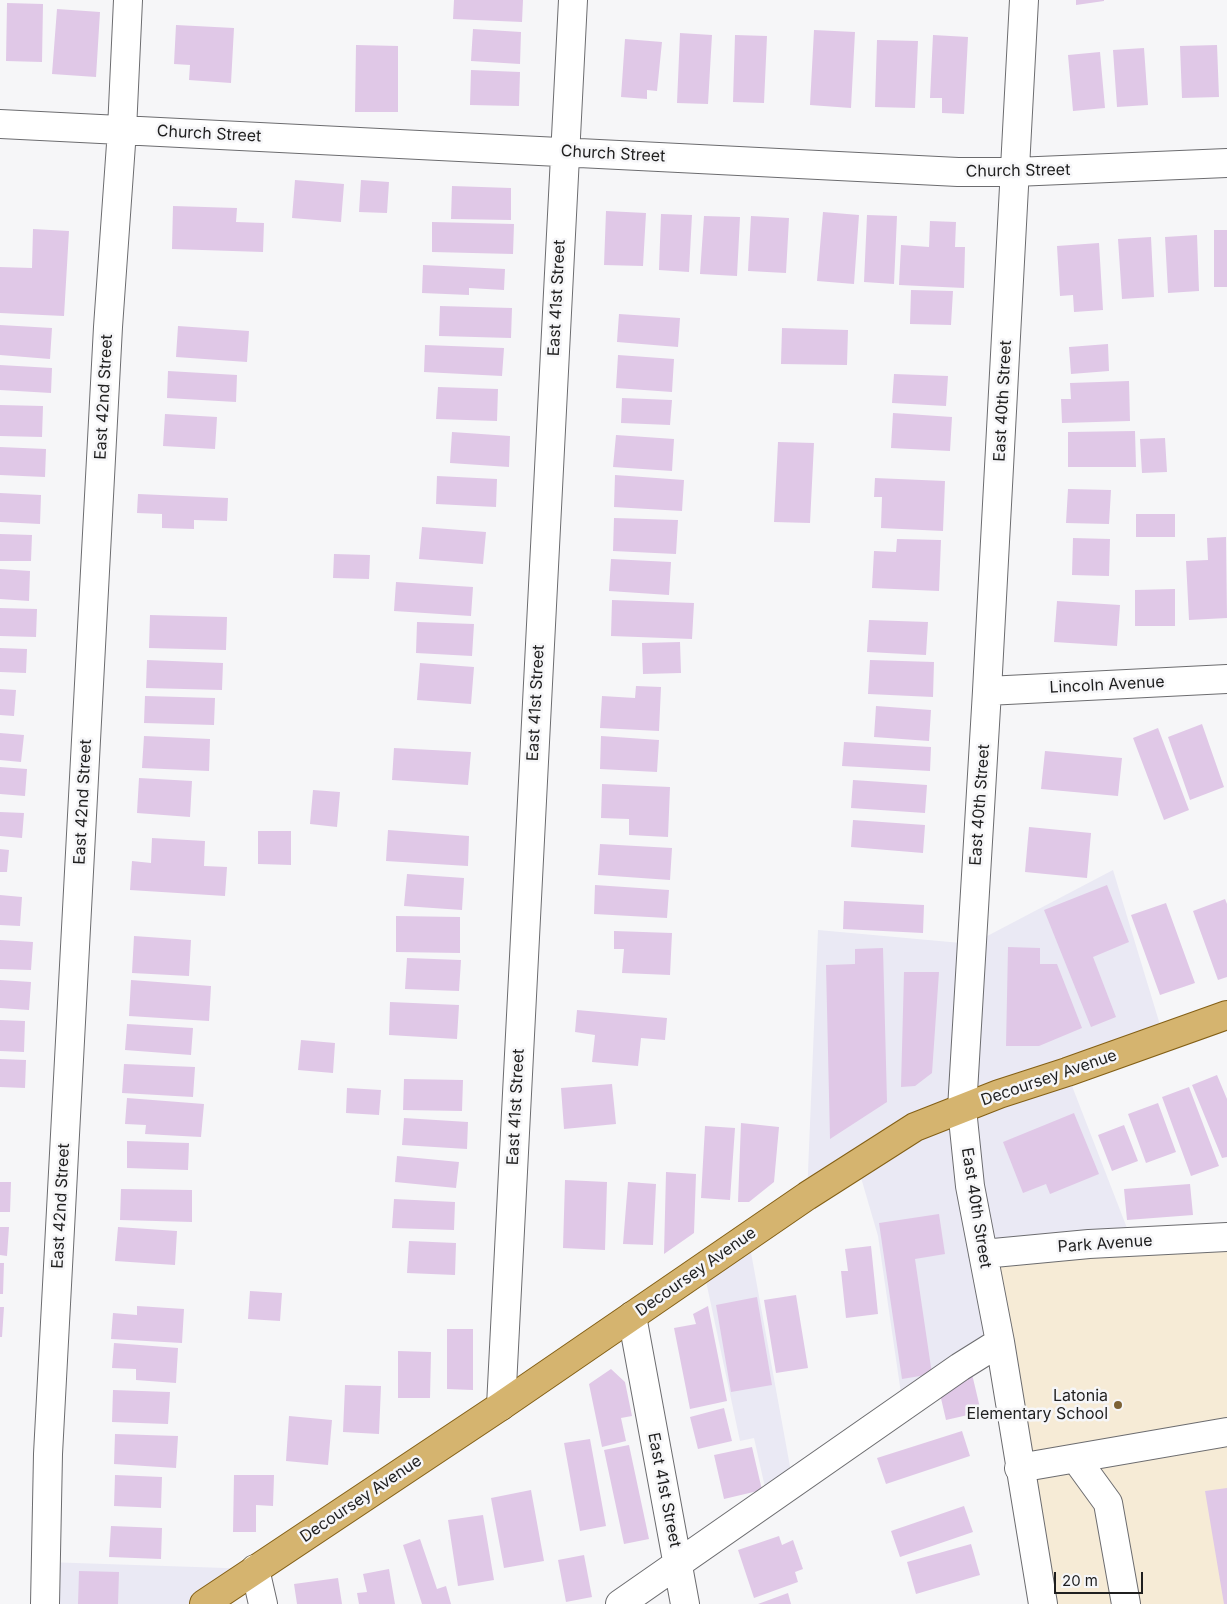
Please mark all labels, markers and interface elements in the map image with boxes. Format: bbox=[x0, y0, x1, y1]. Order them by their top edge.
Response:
street label: Church Street bbox=[156, 122, 262, 146]
street label: Church Street bbox=[560, 142, 666, 166]
street label: Church Street bbox=[966, 160, 1070, 182]
street label: East 41st Street bbox=[544, 239, 570, 357]
street label: East 42nd Street bbox=[91, 334, 117, 460]
street label: East 40th Street bbox=[990, 340, 1016, 462]
street label: East 41st Street bbox=[523, 644, 549, 762]
street label: Lincoln Avenue bbox=[1049, 672, 1165, 698]
street label: East 42nd Street bbox=[70, 739, 96, 865]
street label: East 40th Street bbox=[966, 744, 994, 866]
street label: Decoursey Avenue bbox=[979, 1046, 1119, 1110]
street label: East 41st Street bbox=[503, 1048, 529, 1166]
street label: East 42nd Street bbox=[48, 1143, 74, 1269]
street label: East 40th Street bbox=[957, 1146, 995, 1270]
street label: Decoursey Avenue bbox=[632, 1223, 760, 1321]
street label: Park Avenue bbox=[1057, 1231, 1153, 1257]
place label: Latonia Elementary School bbox=[966, 1386, 1108, 1424]
marker: Latonia Elementary School bbox=[1112, 1399, 1124, 1411]
street label: East 41st Street bbox=[643, 1431, 685, 1549]
street label: Decoursey Avenue bbox=[297, 1451, 425, 1547]
scale bar bbox=[1057, 1562, 1146, 1594]
text: 20 m bbox=[1062, 1571, 1098, 1590]

